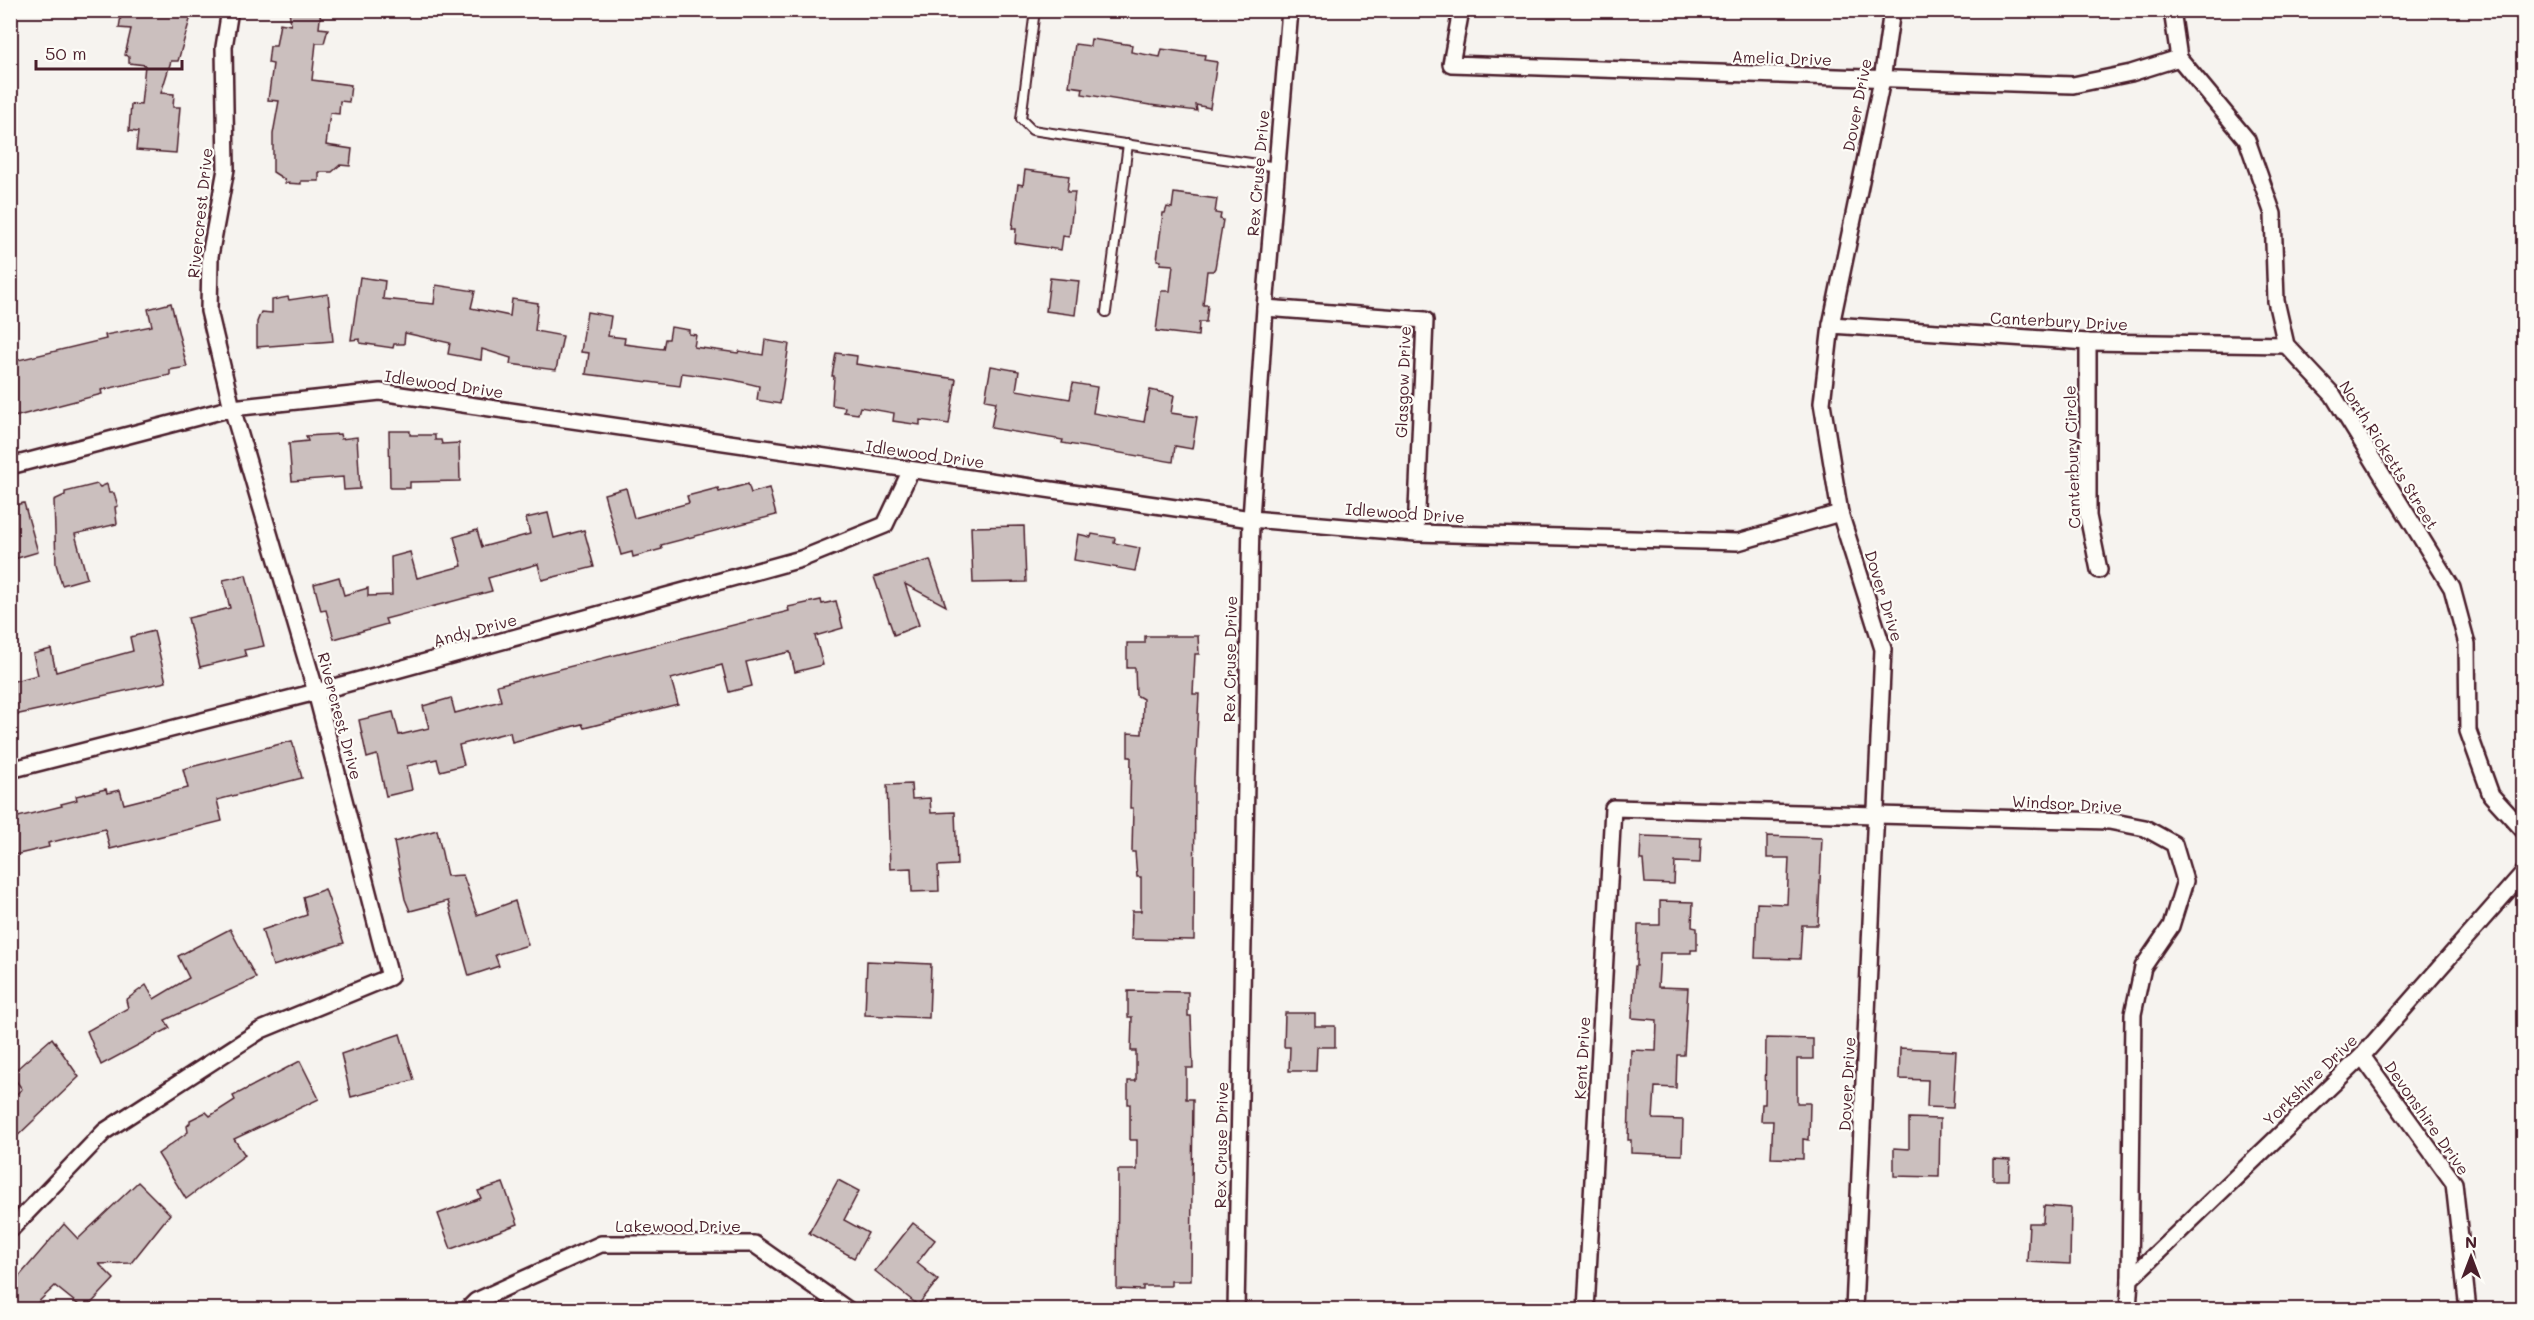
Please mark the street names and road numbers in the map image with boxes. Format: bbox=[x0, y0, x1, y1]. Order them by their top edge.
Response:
street label: Amelia Drive bbox=[1732, 45, 1832, 70]
street label: Dover Drive bbox=[1837, 57, 1876, 153]
street label: Rex Cruse Drive bbox=[1242, 109, 1273, 237]
street label: Rivercrest Drive bbox=[182, 147, 217, 279]
street label: Canterbury Drive bbox=[1990, 306, 2128, 335]
street label: Glasgow Drive bbox=[1390, 326, 1415, 438]
street label: Idlewood Drive bbox=[383, 365, 505, 402]
street label: North Ricketts Street bbox=[2335, 376, 2444, 533]
street label: Canterbury Circle bbox=[2059, 385, 2084, 529]
street label: Idlewood Drive bbox=[864, 435, 986, 472]
street label: Idlewood Drive bbox=[1344, 498, 1466, 527]
street label: Dover Drive bbox=[1861, 548, 1908, 644]
street label: Rex Cruse Drive bbox=[1218, 595, 1241, 723]
street label: Andy Drive bbox=[431, 608, 519, 651]
street label: Rivercrest Drive bbox=[313, 650, 368, 782]
street label: Windsor Drive bbox=[2011, 790, 2123, 817]
street label: Kent Drive bbox=[1569, 1016, 1594, 1100]
street label: Yorkshire Drive bbox=[2258, 1029, 2361, 1130]
street label: Dover Drive bbox=[1834, 1036, 1859, 1132]
street label: Devonshire Drive bbox=[2380, 1056, 2475, 1179]
street label: Rex Cruse Drive bbox=[1209, 1081, 1232, 1209]
street label: Lakewood Drive bbox=[615, 1215, 741, 1236]

